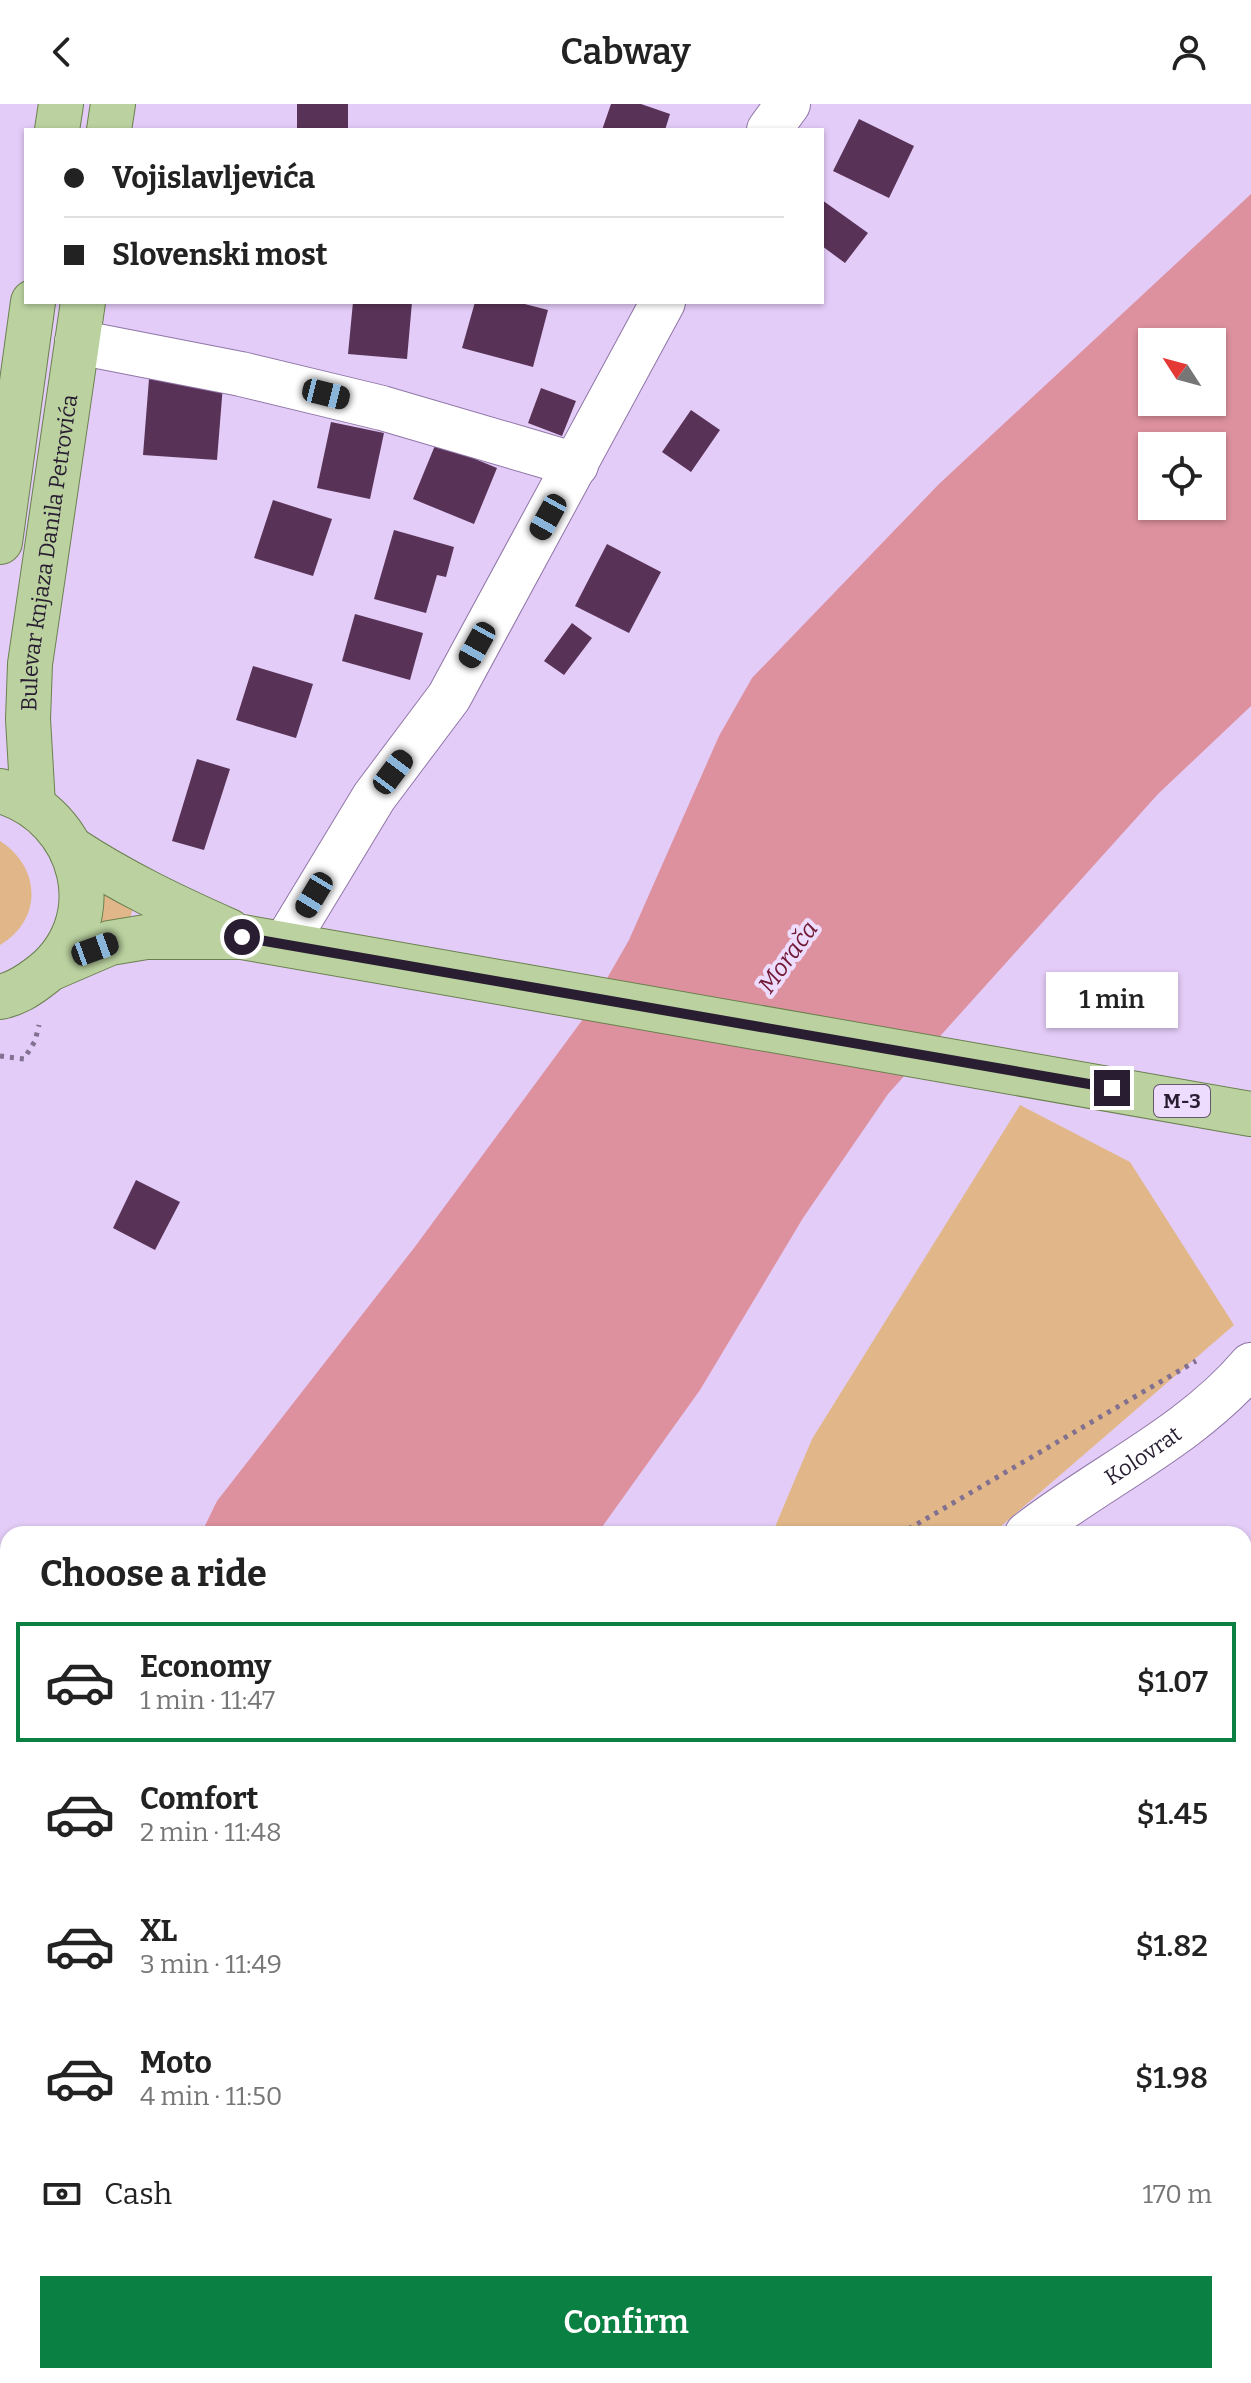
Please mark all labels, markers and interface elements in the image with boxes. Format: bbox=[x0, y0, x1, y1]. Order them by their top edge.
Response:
icon: back bbox=[40, 30, 84, 74]
text: Cabway bbox=[560, 30, 691, 74]
icon: person bbox=[1167, 30, 1211, 74]
text: Vojislavljevića bbox=[112, 160, 315, 196]
text: Slovenski most bbox=[112, 237, 328, 273]
north arrow bbox=[1138, 328, 1226, 416]
map controls bbox=[1138, 328, 1226, 520]
car bbox=[300, 377, 352, 411]
street label: Bulevar knjaza Danila Petrovića bbox=[15, 392, 83, 711]
button: locate bbox=[1138, 432, 1226, 520]
car bbox=[526, 490, 570, 544]
car bbox=[455, 618, 499, 672]
car bbox=[369, 746, 417, 798]
car bbox=[291, 868, 337, 922]
water label: Morača bbox=[752, 915, 824, 999]
route start bbox=[224, 919, 260, 955]
car bbox=[68, 930, 122, 968]
callout: 1 min bbox=[1046, 972, 1178, 1028]
text: 1 min bbox=[1079, 984, 1145, 1015]
route end bbox=[1094, 1070, 1130, 1106]
road number: M-3 bbox=[1154, 1085, 1210, 1117]
street label: Kolovrat bbox=[1100, 1420, 1187, 1491]
text: Choose a ride bbox=[40, 1552, 267, 1596]
icon: car bbox=[44, 1646, 116, 1718]
text: Economy bbox=[140, 1649, 271, 1685]
text: $1.07 bbox=[1137, 1664, 1208, 1700]
text: 1 min · 11:47 bbox=[140, 1685, 275, 1716]
icon: car bbox=[44, 1778, 116, 1850]
text: Comfort bbox=[140, 1781, 258, 1817]
text: $1.45 bbox=[1137, 1796, 1208, 1832]
text: 2 min · 11:48 bbox=[140, 1817, 282, 1848]
icon: car bbox=[44, 1910, 116, 1982]
text: XL bbox=[140, 1913, 177, 1949]
text: $1.82 bbox=[1135, 1928, 1208, 1964]
text: 3 min · 11:49 bbox=[140, 1949, 282, 1980]
icon: car bbox=[44, 2042, 116, 2114]
text: Moto bbox=[140, 2045, 212, 2081]
text: $1.98 bbox=[1135, 2060, 1208, 2096]
text: 4 min · 11:50 bbox=[140, 2081, 282, 2112]
icon: cash bbox=[40, 2172, 84, 2216]
text: Cash bbox=[104, 2176, 172, 2212]
text: 170 m bbox=[1142, 2179, 1212, 2210]
button: Confirm bbox=[40, 2276, 1212, 2368]

